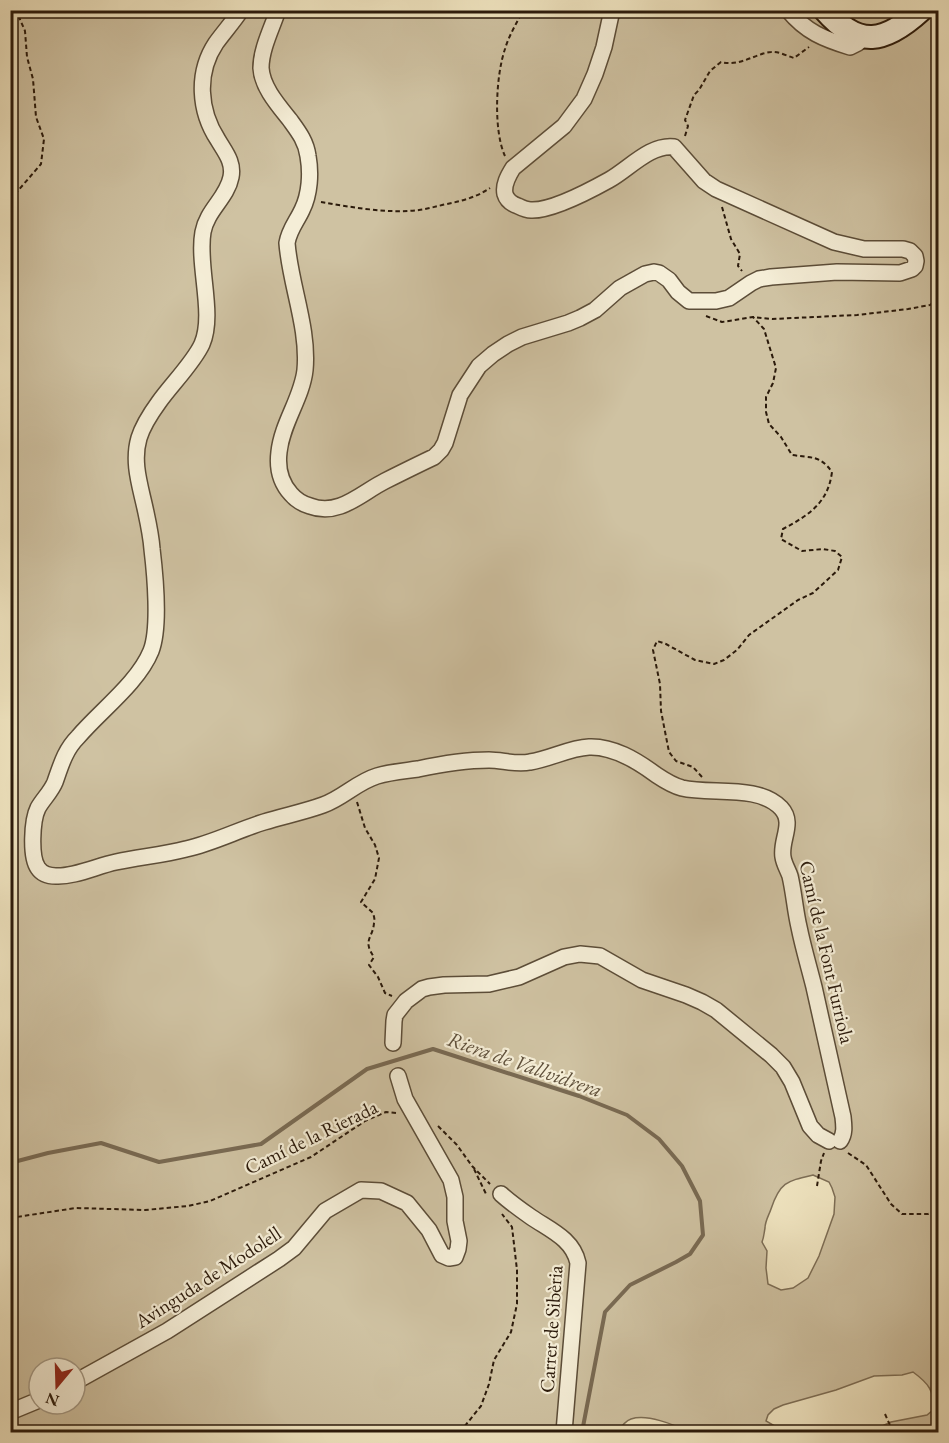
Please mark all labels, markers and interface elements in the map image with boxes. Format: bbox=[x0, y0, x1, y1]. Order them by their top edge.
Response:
street label: Camí de la Font Furriola bbox=[793, 858, 861, 1046]
water label: Riera de Vallvidrera bbox=[444, 1025, 606, 1103]
street label: Camí de la Rierada bbox=[240, 1094, 382, 1180]
street label: Avinguda de Modolell bbox=[129, 1220, 286, 1335]
street label: Carrer de Sibèria bbox=[534, 1264, 568, 1394]
north arrow bbox=[27, 1356, 87, 1416]
text: N bbox=[43, 1388, 62, 1412]

